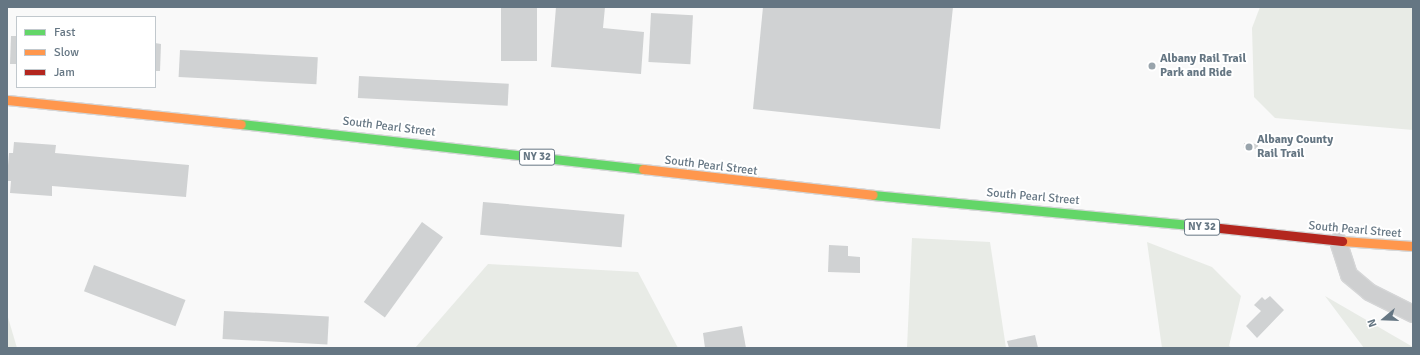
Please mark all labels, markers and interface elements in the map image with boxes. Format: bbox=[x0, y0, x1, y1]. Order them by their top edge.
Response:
legend bbox=[16, 16, 156, 88]
text: Fast bbox=[54, 25, 75, 40]
text: Slow bbox=[54, 45, 79, 60]
place label: Albany Rail Trail Park and Ride bbox=[1160, 52, 1246, 80]
marker: Albany Rail Trail Park and Ride bbox=[1147, 61, 1157, 71]
text: Jam bbox=[54, 65, 75, 80]
street label: South Pearl Street bbox=[342, 114, 436, 140]
place label: Albany County Rail Trail bbox=[1257, 133, 1333, 161]
marker: Albany County Rail Trail bbox=[1244, 142, 1254, 152]
road number: NY 32 bbox=[519, 148, 555, 166]
street label: South Pearl Street bbox=[664, 153, 758, 179]
street label: South Pearl Street bbox=[986, 186, 1080, 208]
road number: NY 32 bbox=[1184, 218, 1220, 236]
street label: South Pearl Street bbox=[1308, 219, 1402, 241]
north arrow bbox=[1364, 299, 1404, 339]
text: N bbox=[1365, 317, 1380, 329]

